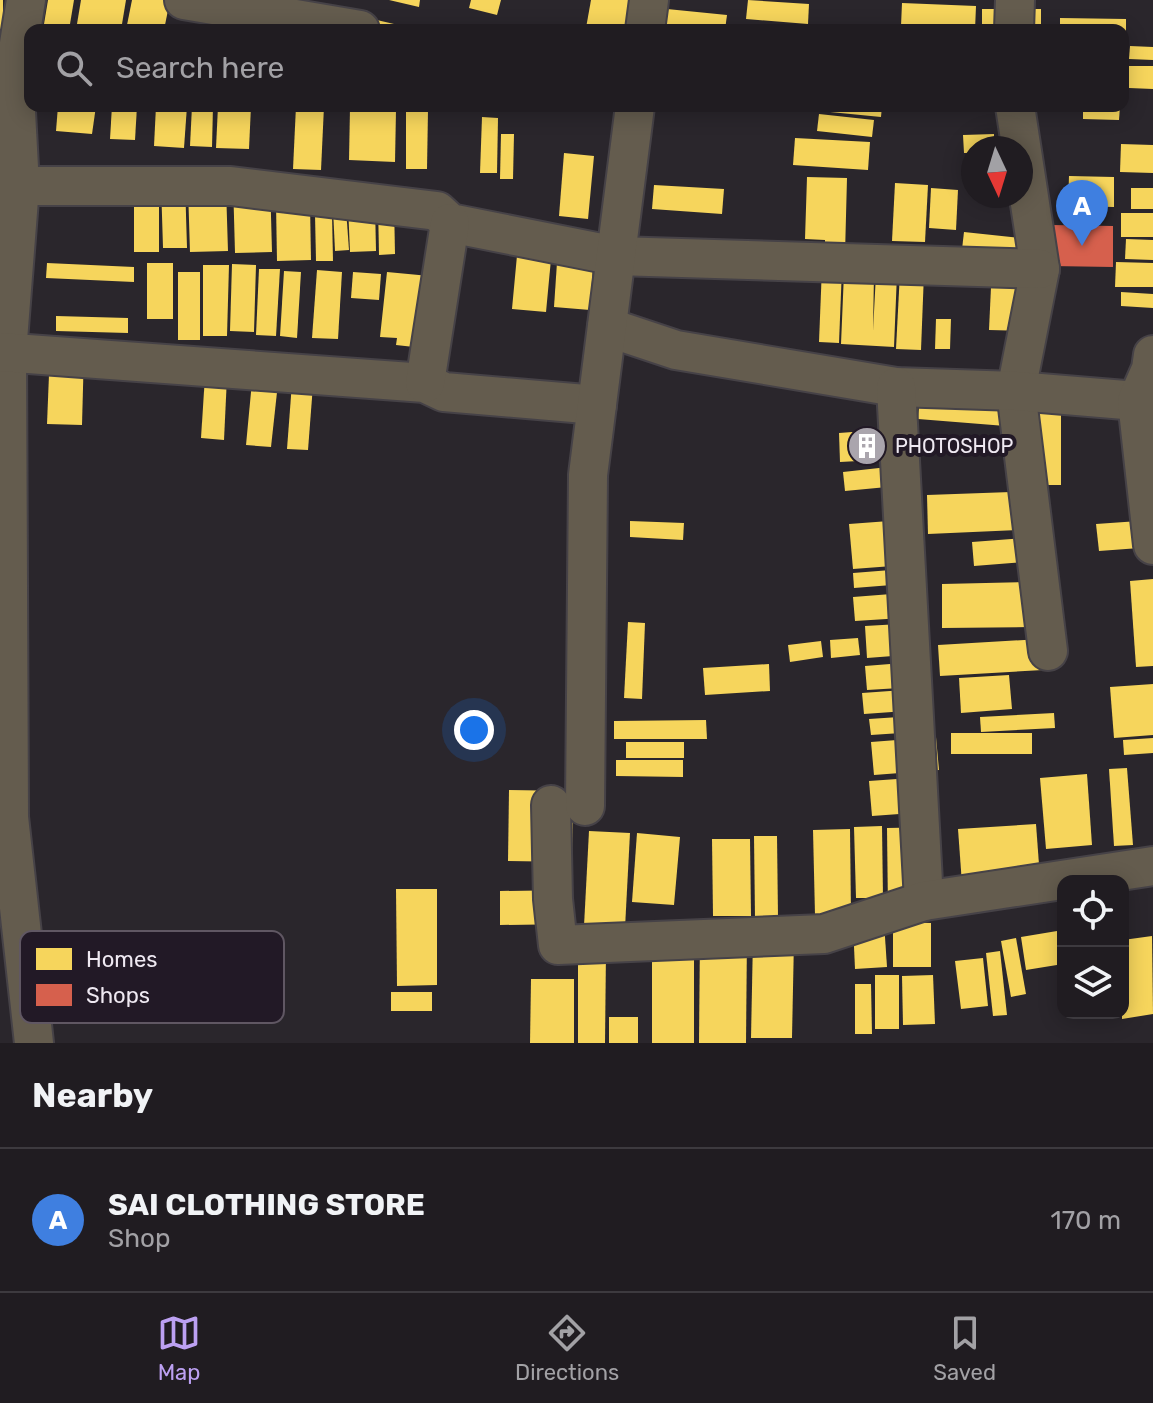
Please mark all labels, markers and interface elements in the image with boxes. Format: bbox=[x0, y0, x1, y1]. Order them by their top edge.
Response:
search box bbox=[24, 24, 1129, 112]
icon: search bbox=[52, 46, 96, 90]
text: Search here bbox=[116, 50, 284, 86]
north arrow bbox=[961, 136, 1033, 208]
pin: A bbox=[1056, 180, 1108, 246]
building icon: PHOTOSHOP bbox=[846, 425, 888, 467]
place label: PHOTOSHOP bbox=[895, 434, 1013, 458]
your location bbox=[454, 710, 494, 750]
map controls bbox=[1057, 875, 1129, 1019]
button: locate bbox=[1057, 875, 1129, 947]
legend bbox=[20, 931, 284, 1023]
text: Homes bbox=[86, 946, 157, 973]
button: layers bbox=[1057, 947, 1129, 1019]
text: Shops bbox=[86, 982, 150, 1009]
text: Nearby bbox=[32, 1075, 153, 1116]
text: SAI CLOTHING STORE bbox=[108, 1187, 425, 1223]
text: A bbox=[49, 1205, 67, 1236]
text: 170 m bbox=[1051, 1205, 1121, 1236]
text: Shop bbox=[108, 1223, 170, 1254]
tab: Map bbox=[157, 1311, 201, 1386]
tab: Directions bbox=[515, 1311, 619, 1386]
tab: Saved bbox=[933, 1311, 996, 1386]

